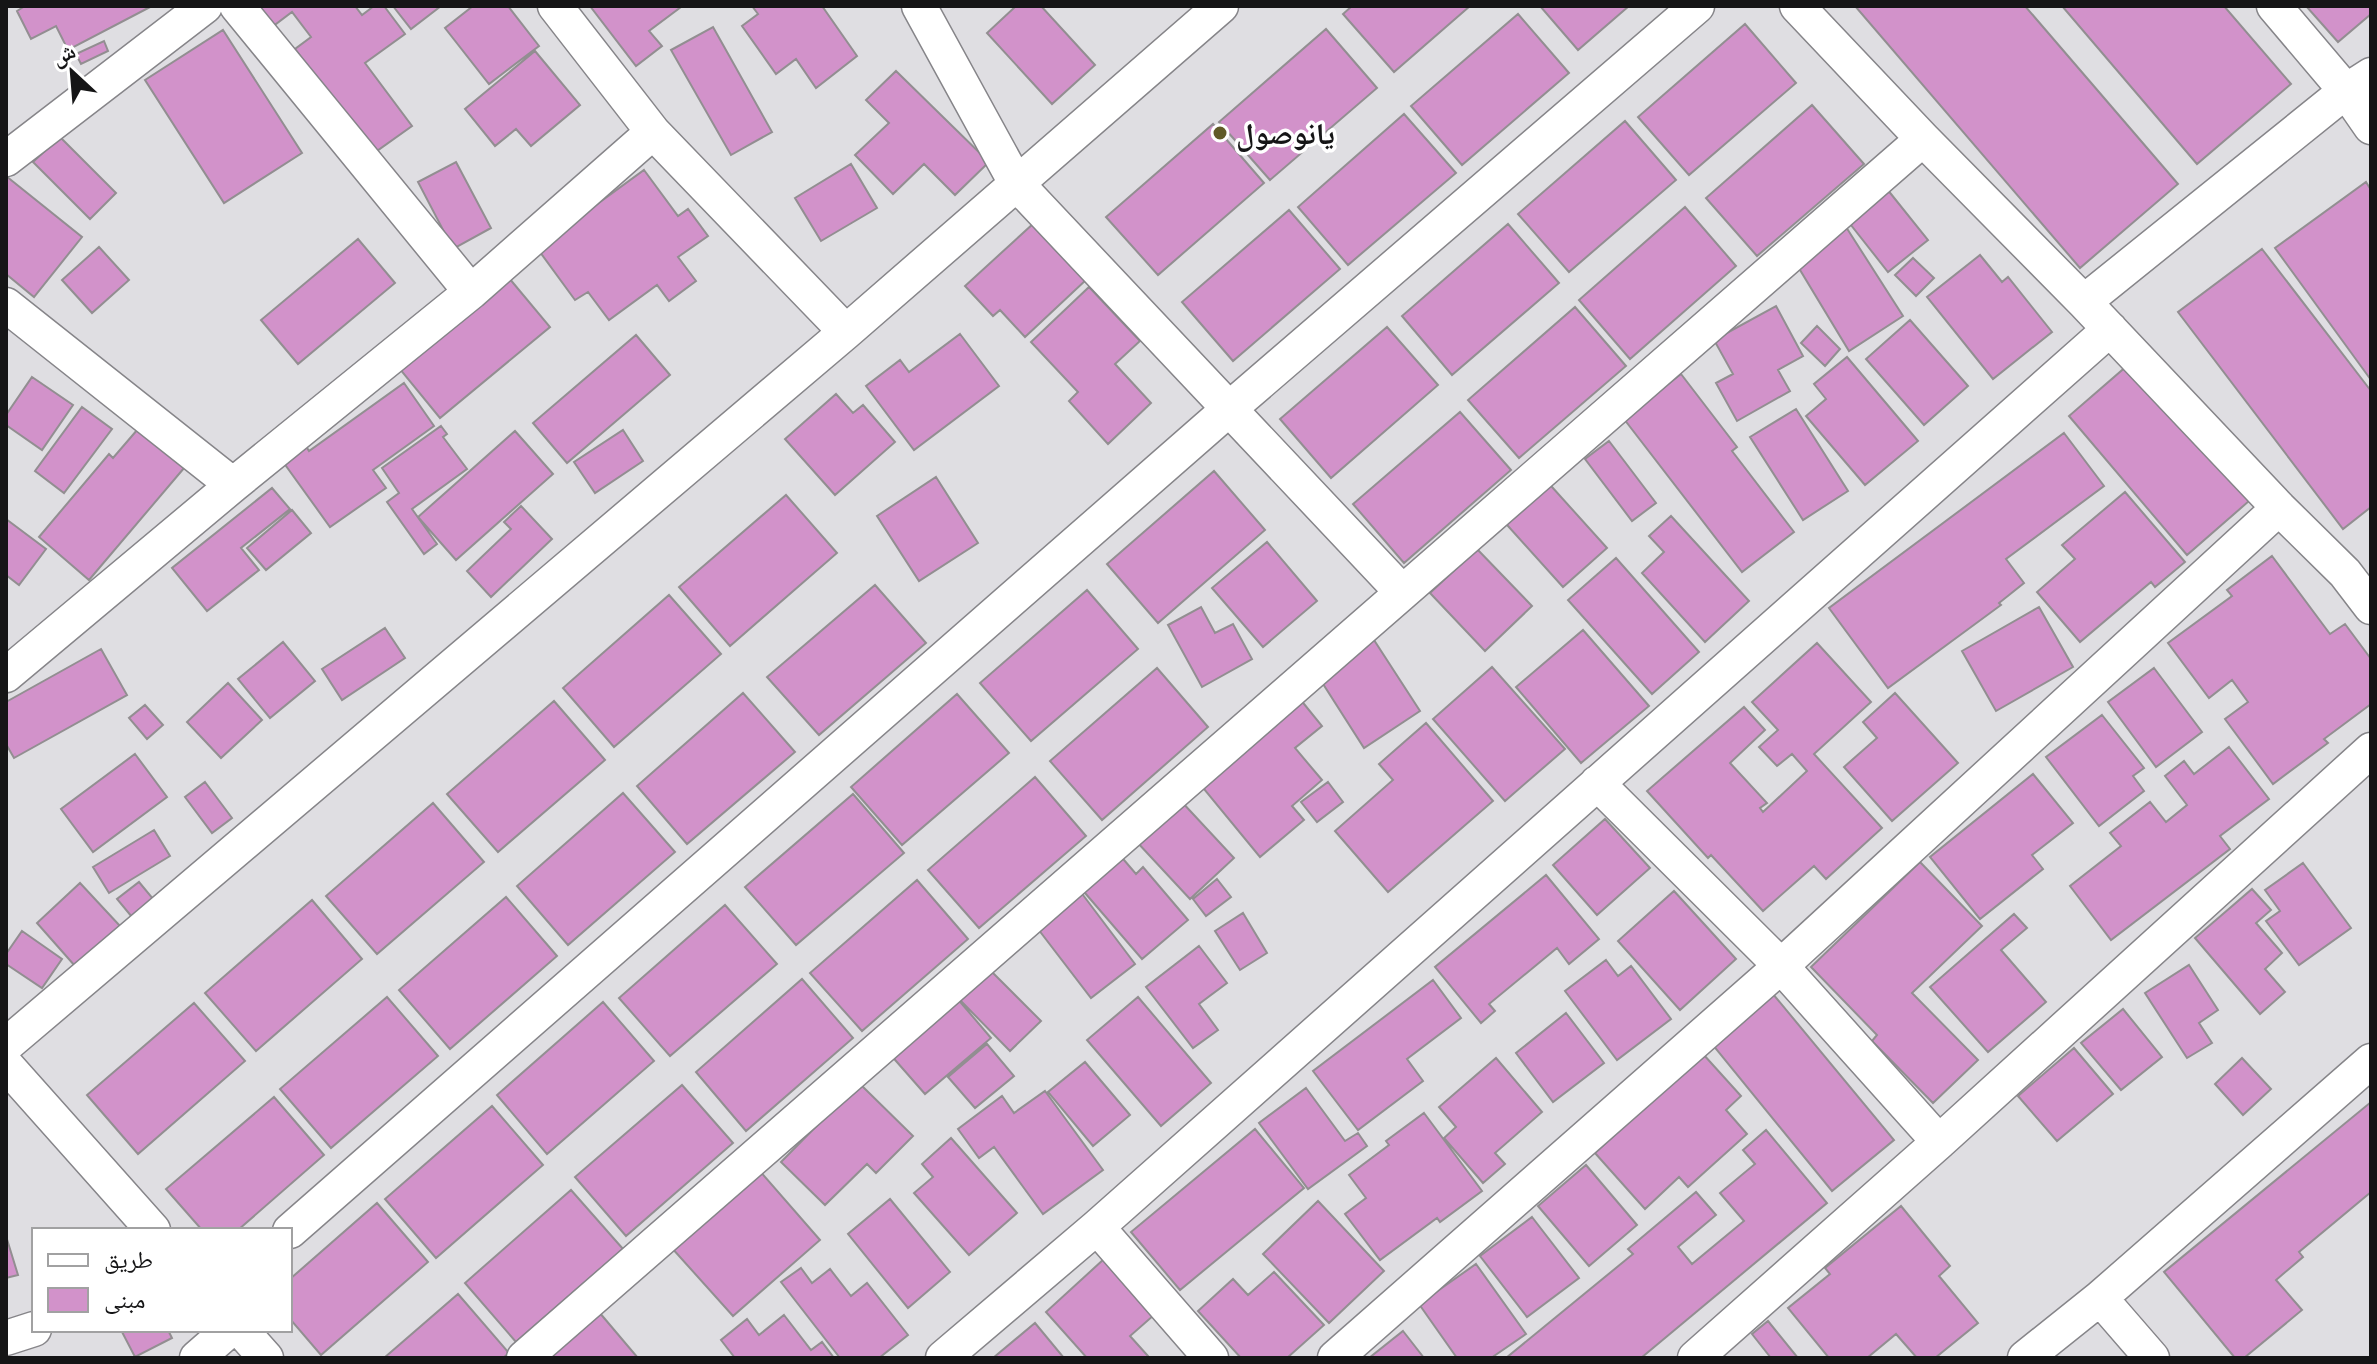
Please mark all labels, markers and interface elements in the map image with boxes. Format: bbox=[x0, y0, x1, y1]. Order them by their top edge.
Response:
north arrow bbox=[32, 32, 112, 112]
text: ش bbox=[47, 37, 80, 72]
place label: يانوصول bbox=[1236, 115, 1335, 152]
marker: يانوصول bbox=[1211, 124, 1229, 142]
legend bbox=[32, 1228, 292, 1332]
text: طريق bbox=[104, 1245, 153, 1274]
text: مبنى bbox=[104, 1285, 145, 1314]

